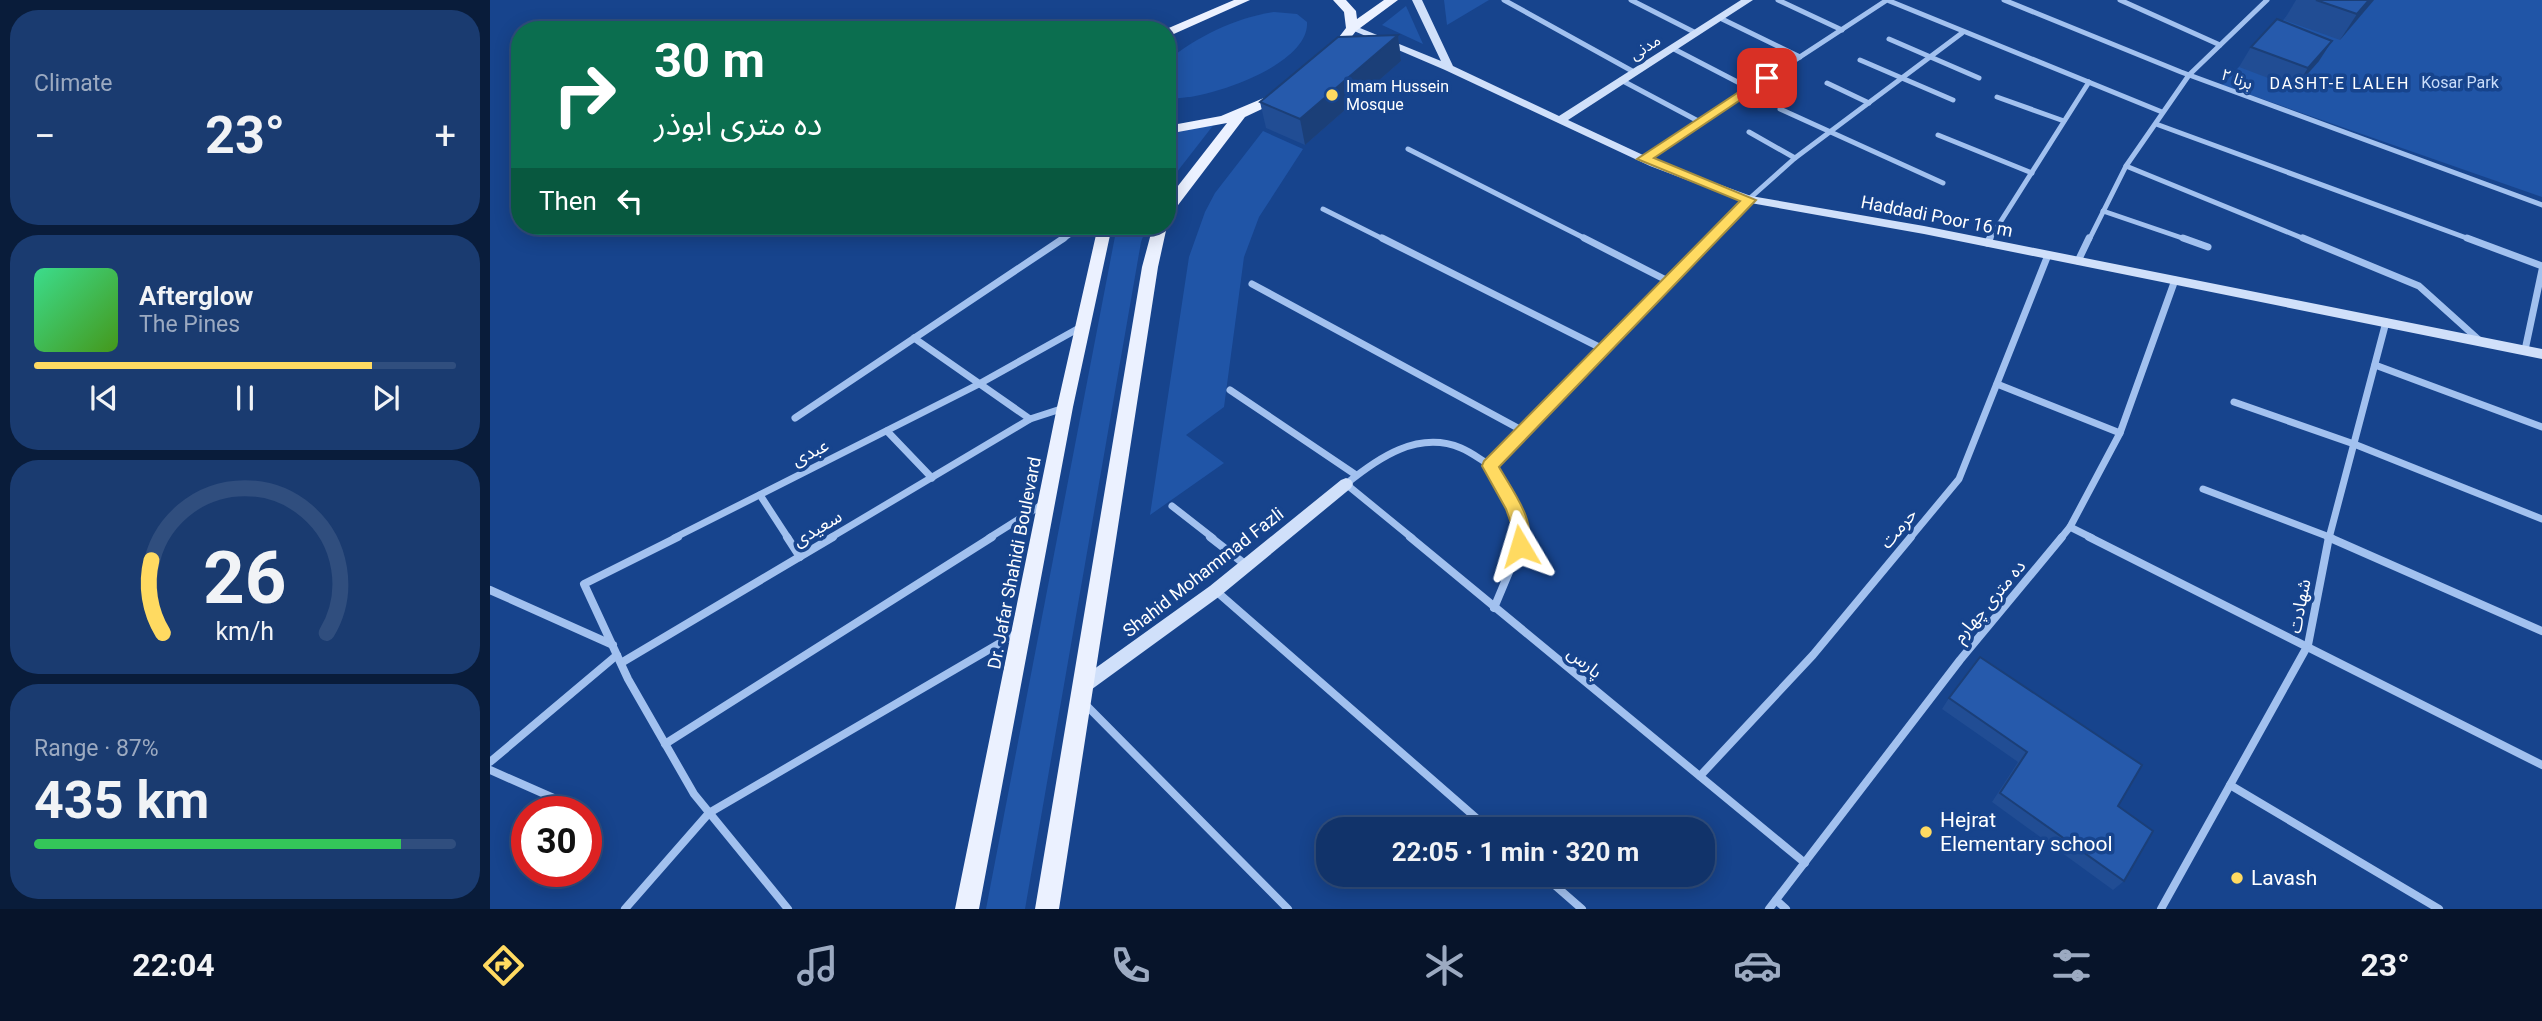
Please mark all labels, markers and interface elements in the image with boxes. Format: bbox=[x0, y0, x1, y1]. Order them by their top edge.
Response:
street label: مدنی bbox=[1626, 30, 1664, 64]
text: 30 m bbox=[654, 32, 765, 89]
pin bbox=[1737, 48, 1797, 108]
icon: right bbox=[539, 49, 630, 140]
icon: arrive bbox=[1748, 59, 1786, 97]
street label: برنا ۲ bbox=[2219, 65, 2255, 93]
text: Climate bbox=[34, 70, 113, 97]
park label: Kosar Park bbox=[2421, 73, 2500, 92]
district label: DASHT-E LALEH bbox=[2269, 74, 2411, 93]
place label: Imam Hussein Mosque bbox=[1346, 77, 1449, 114]
marker: Imam Hussein Mosque bbox=[1324, 87, 1340, 103]
text: 23° bbox=[205, 105, 285, 166]
text: ده متری ابوذر bbox=[654, 105, 822, 143]
text: − bbox=[34, 114, 56, 158]
text: + bbox=[434, 114, 456, 158]
icon: left bbox=[611, 182, 649, 220]
text: Then bbox=[539, 186, 597, 216]
street label: Haddadi Poor 16 m bbox=[1859, 191, 2015, 241]
text: Afterglow bbox=[139, 281, 253, 311]
text: The Pines bbox=[139, 311, 240, 338]
icon: previous bbox=[85, 379, 123, 417]
icon: pause bbox=[226, 379, 264, 417]
icon: next bbox=[367, 379, 405, 417]
street label: عبدی bbox=[788, 434, 832, 471]
street label: Dr. Jafar Shahidi Boulevard bbox=[983, 455, 1045, 671]
street label: Shahid Mohammad Fazli bbox=[1118, 503, 1288, 641]
street label: حرمت bbox=[1875, 504, 1922, 553]
street label: سعیدی bbox=[789, 505, 846, 552]
position arrow bbox=[1483, 509, 1557, 583]
text: 26 bbox=[203, 535, 287, 621]
street label: ده متری چهارم bbox=[1948, 555, 2033, 649]
street label: شهادت bbox=[2283, 577, 2315, 635]
text: km/h bbox=[216, 617, 274, 646]
street label: پارس bbox=[1563, 642, 1607, 683]
text: Range · 87% bbox=[34, 735, 159, 762]
text: 435 km bbox=[34, 770, 209, 831]
speed limit sign: 30 bbox=[511, 796, 602, 887]
place label: Hejrat Elementary school bbox=[1940, 808, 2113, 856]
marker: Hejrat Elementary school bbox=[1918, 824, 1934, 840]
text: 22:05 · 1 min · 320 m bbox=[1392, 837, 1639, 867]
place label: Lavash bbox=[2251, 866, 2317, 890]
marker: Lavash bbox=[2229, 870, 2245, 886]
icon: directions bbox=[479, 941, 528, 990]
icon: music bbox=[793, 941, 842, 990]
icon: phone bbox=[1106, 941, 1155, 990]
icon: climate bbox=[1420, 941, 1469, 990]
icon: car bbox=[1733, 941, 1782, 990]
icon: filters bbox=[2047, 941, 2096, 990]
text: 22:04 bbox=[132, 946, 215, 984]
text: 23° bbox=[2360, 946, 2410, 984]

